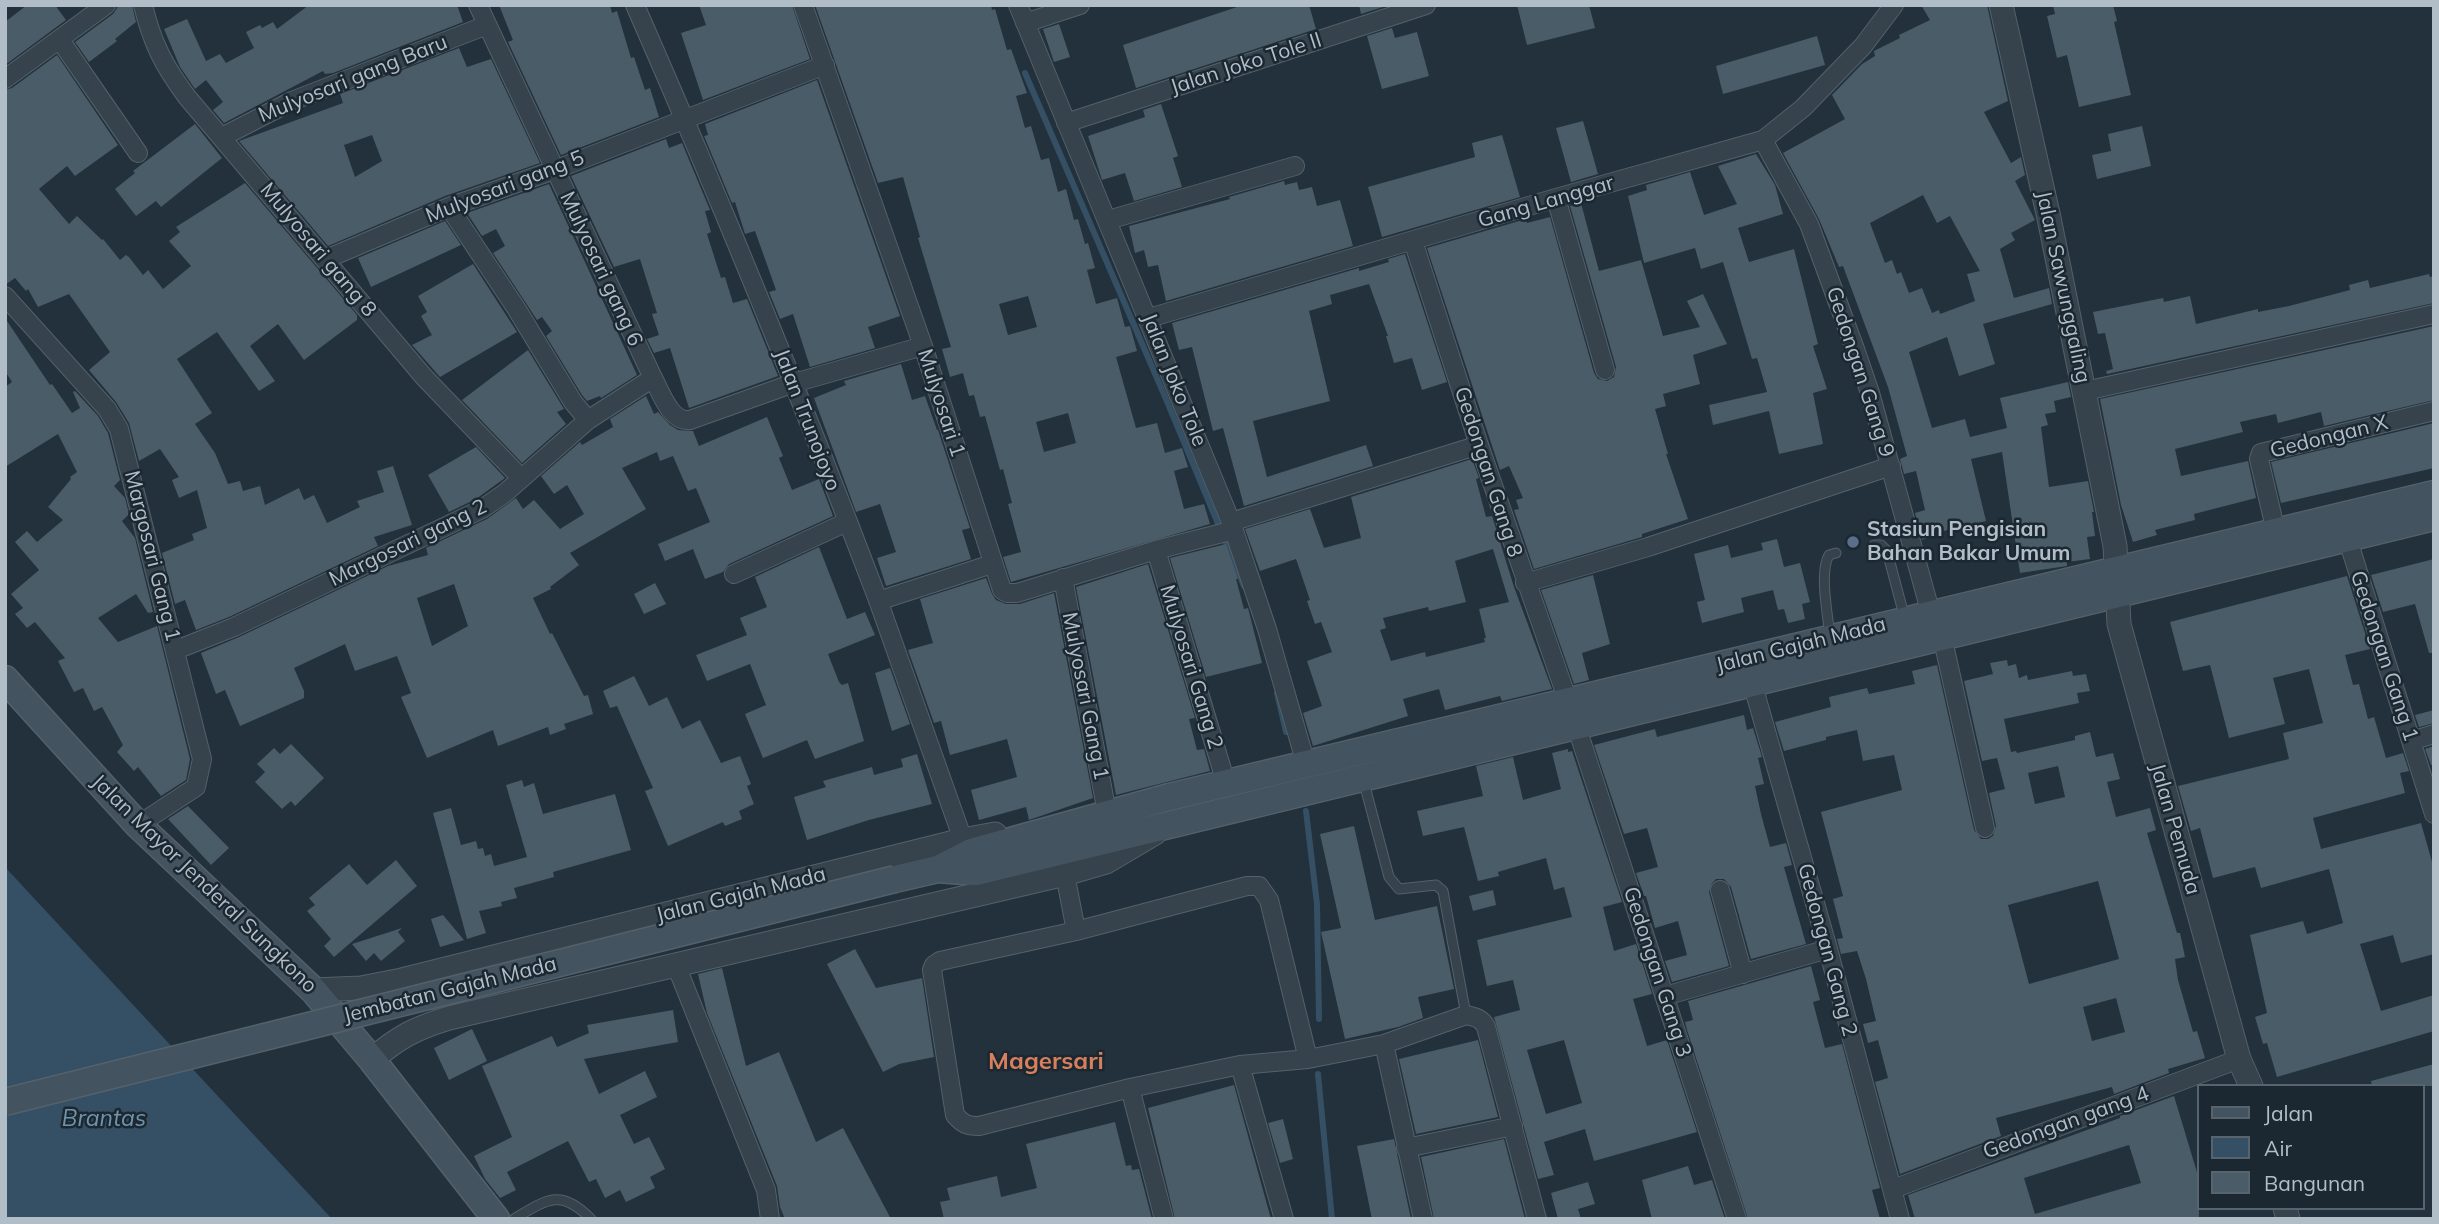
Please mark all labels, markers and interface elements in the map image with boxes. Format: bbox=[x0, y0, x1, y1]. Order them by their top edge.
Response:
street label: Jalan Joko Tole II bbox=[1167, 28, 1325, 100]
street label: Mulyosari gang Baru bbox=[255, 30, 451, 128]
street label: Mulyosari gang 5 bbox=[422, 145, 588, 229]
street label: Gang Langgar bbox=[1475, 171, 1617, 233]
street label: Mulyosari gang 8 bbox=[254, 178, 382, 322]
street label: Mulyosari gang 6 bbox=[554, 188, 648, 350]
street label: Jalan Sawunggaling bbox=[2030, 189, 2096, 385]
street label: Gedongan Gang 9 bbox=[1821, 284, 1899, 460]
street label: Jalan Joko Tole bbox=[1136, 310, 1212, 450]
street label: Jalan Trunojoyo bbox=[768, 346, 846, 494]
street label: Mulyosari 1 bbox=[912, 346, 970, 460]
street label: Gedongan Gang 8 bbox=[1449, 384, 1527, 560]
street label: Gedongan X bbox=[2268, 410, 2390, 464]
street label: Margosari Gang 1 bbox=[119, 468, 185, 644]
street label: Margosari gang 2 bbox=[325, 494, 491, 592]
place label: Stasiun Pengisian Bahan Bakar Umum bbox=[1867, 517, 2070, 567]
marker: Stasiun Pengisian Bahan Bakar Umum bbox=[1845, 534, 1861, 550]
street label: Gedongan Gang 1 bbox=[2345, 568, 2423, 744]
street label: Mulyosari Gang 2 bbox=[1154, 582, 1228, 752]
street label: Mulyosari Gang 1 bbox=[1056, 610, 1114, 782]
street label: Jalan Gajah Mada bbox=[1714, 612, 1888, 678]
street label: Jalan Pemuda bbox=[2144, 761, 2206, 897]
street label: Jalan Mayor Jenderal Sungkono bbox=[86, 769, 322, 999]
street label: Gedongan Gang 2 bbox=[1792, 861, 1862, 1039]
street label: Jalan Gajah Mada bbox=[654, 862, 828, 928]
street label: Gedongan Gang 3 bbox=[1618, 884, 1696, 1060]
street label: Jembatan Gajah Mada bbox=[341, 951, 559, 1029]
district label: Magersari bbox=[988, 1048, 1104, 1076]
street label: Gedongan gang 4 bbox=[1979, 1081, 2153, 1165]
legend bbox=[2198, 1084, 2425, 1210]
text: Jalan bbox=[2264, 1100, 2313, 1126]
water label: Brantas bbox=[62, 1105, 146, 1133]
text: Air bbox=[2264, 1135, 2292, 1161]
text: Bangunan bbox=[2264, 1170, 2365, 1196]

